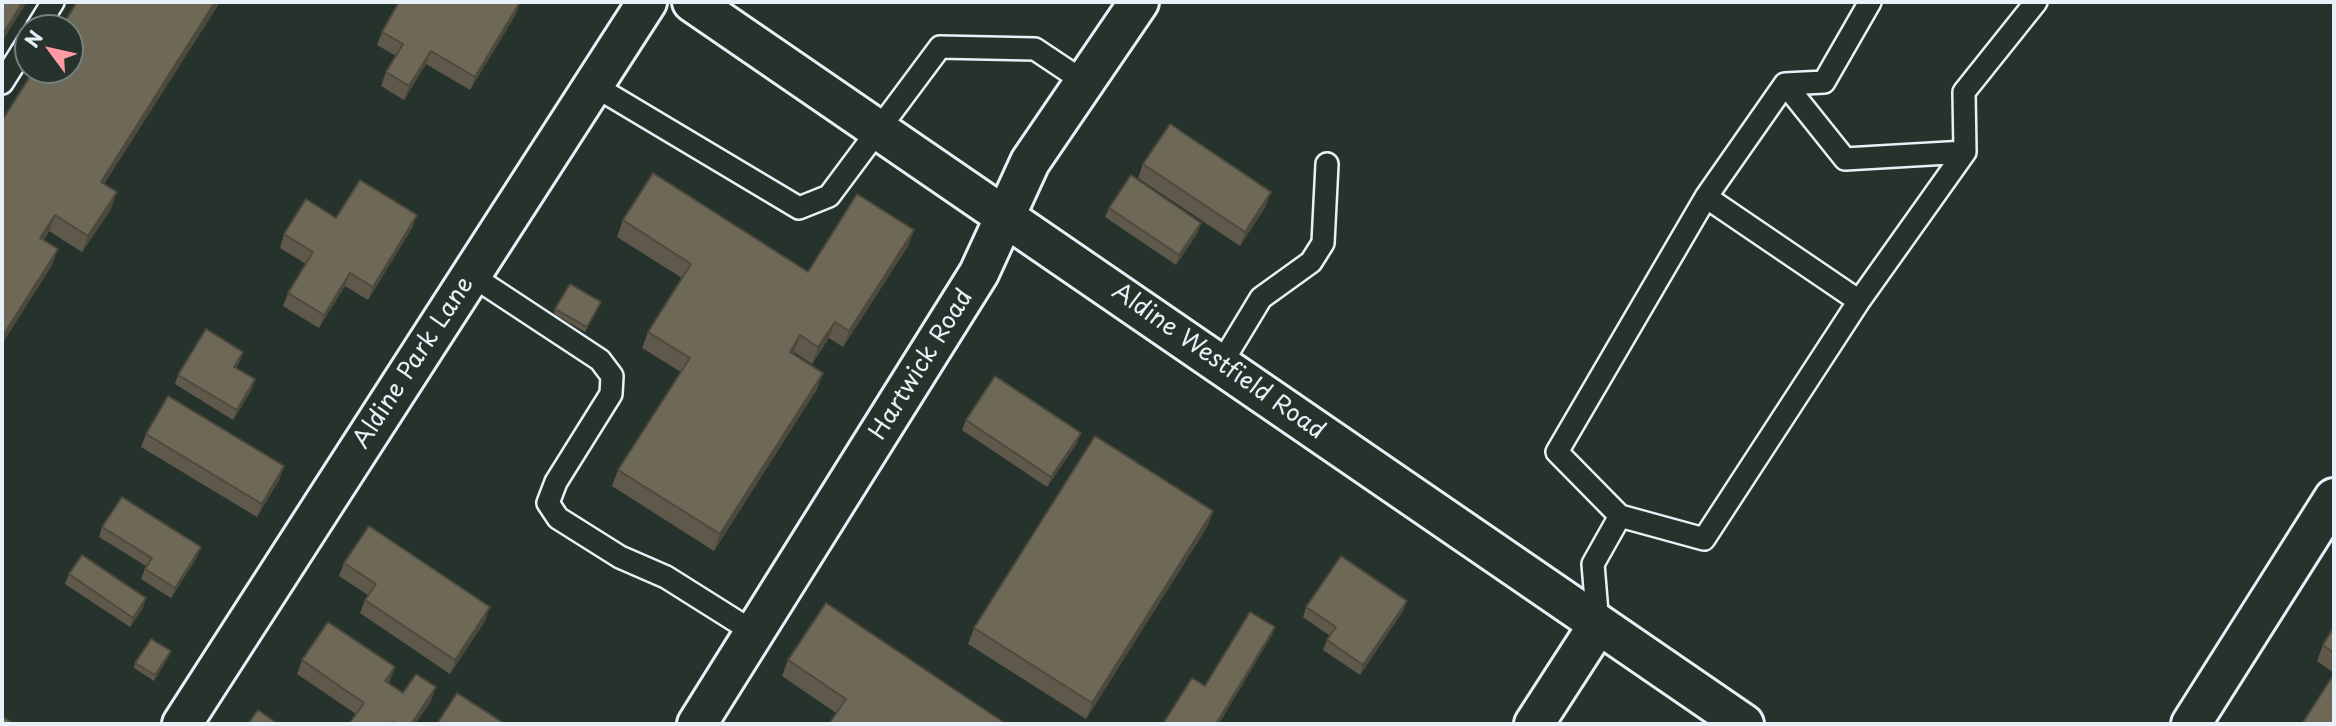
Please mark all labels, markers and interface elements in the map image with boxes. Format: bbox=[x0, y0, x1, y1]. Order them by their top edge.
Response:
north arrow bbox=[14, 14, 84, 84]
text: N bbox=[17, 25, 49, 53]
street label: Aldine Park Lane bbox=[348, 272, 480, 454]
street label: Aldine Westfield Road bbox=[1106, 278, 1330, 446]
street label: Hartwick Road bbox=[864, 284, 980, 446]

